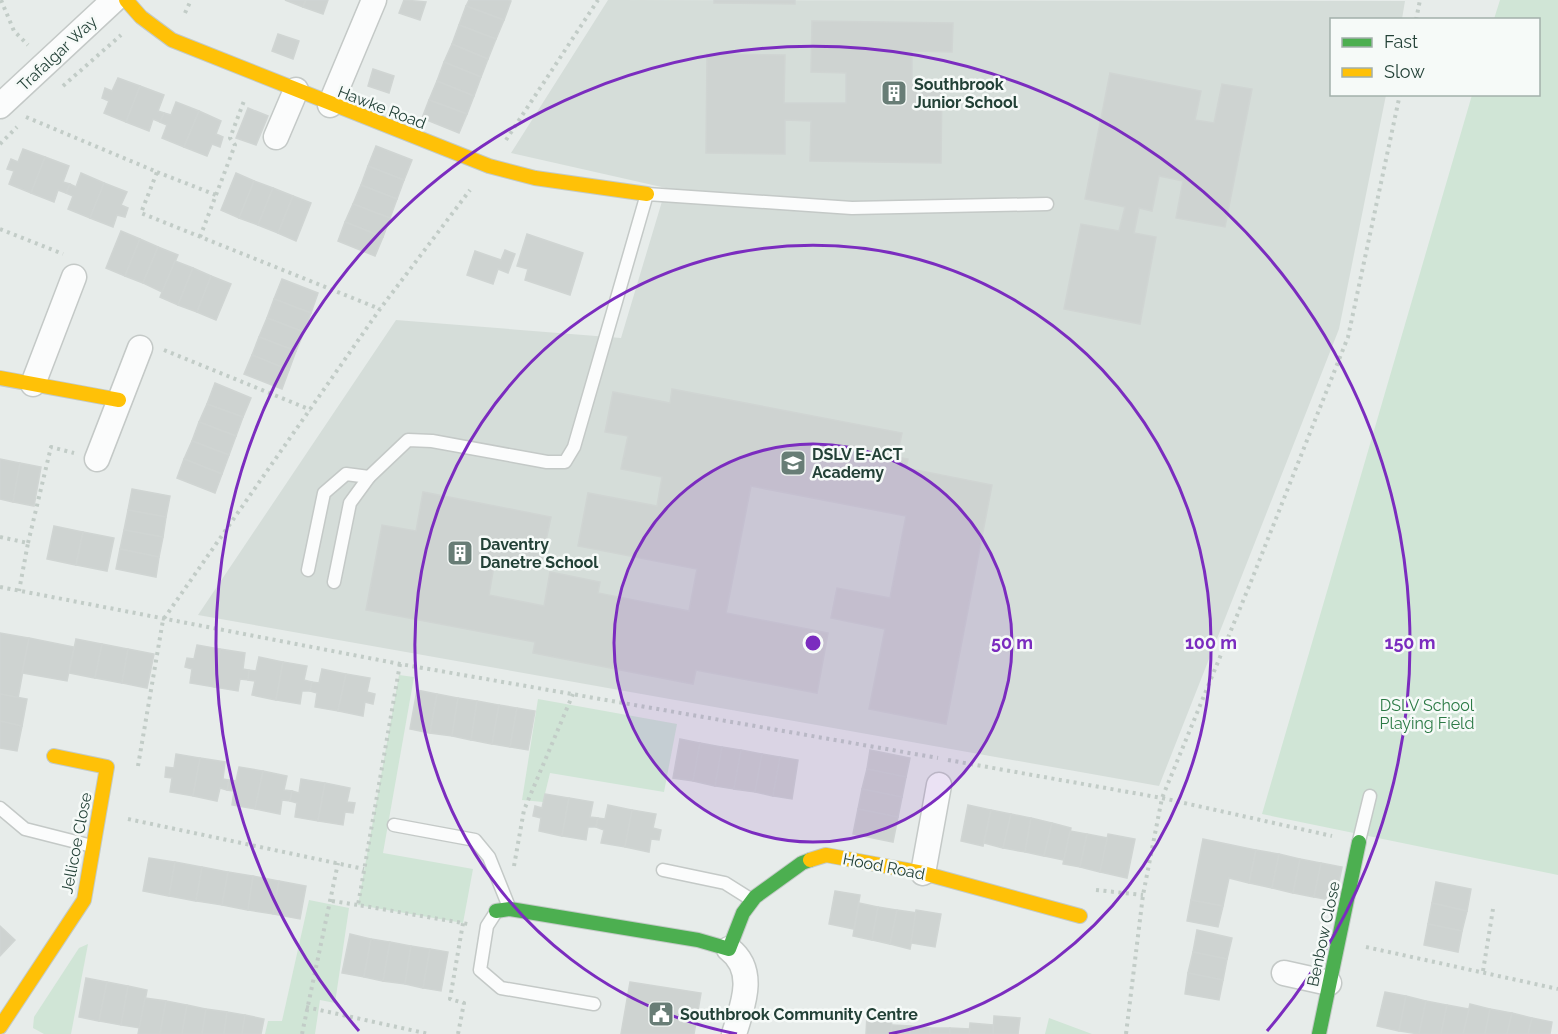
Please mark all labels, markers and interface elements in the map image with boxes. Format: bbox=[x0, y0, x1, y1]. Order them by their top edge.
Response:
street label: Trafalgar Way bbox=[14, 12, 101, 95]
legend bbox=[1330, 18, 1540, 96]
text: Fast bbox=[1384, 31, 1418, 52]
text: Slow bbox=[1384, 61, 1425, 82]
place label: Southbrook Junior School bbox=[914, 75, 1019, 112]
building icon: Southbrook Junior School bbox=[879, 78, 909, 108]
street label: Hawke Road bbox=[335, 82, 429, 133]
place label: DSLV E-ACT Academy bbox=[812, 445, 903, 482]
school or university icon: DSLV E-ACT Academy bbox=[778, 448, 808, 478]
place label: Daventry Danetre School bbox=[480, 535, 599, 572]
building icon: Daventry Danetre School bbox=[445, 538, 475, 568]
text: 50 m bbox=[991, 632, 1033, 653]
text: 100 m bbox=[1185, 632, 1237, 653]
text: 150 m bbox=[1385, 632, 1436, 653]
centre of rings bbox=[803, 633, 823, 653]
park label: DSLV School Playing Field bbox=[1380, 696, 1475, 733]
street label: Jellicoe Close bbox=[57, 791, 96, 895]
street label: Hood Road bbox=[841, 849, 927, 884]
street label: Benbow Close bbox=[1303, 880, 1344, 988]
public building icon: Southbrook Community Centre bbox=[646, 999, 676, 1029]
place label: Southbrook Community Centre bbox=[680, 1005, 918, 1024]

